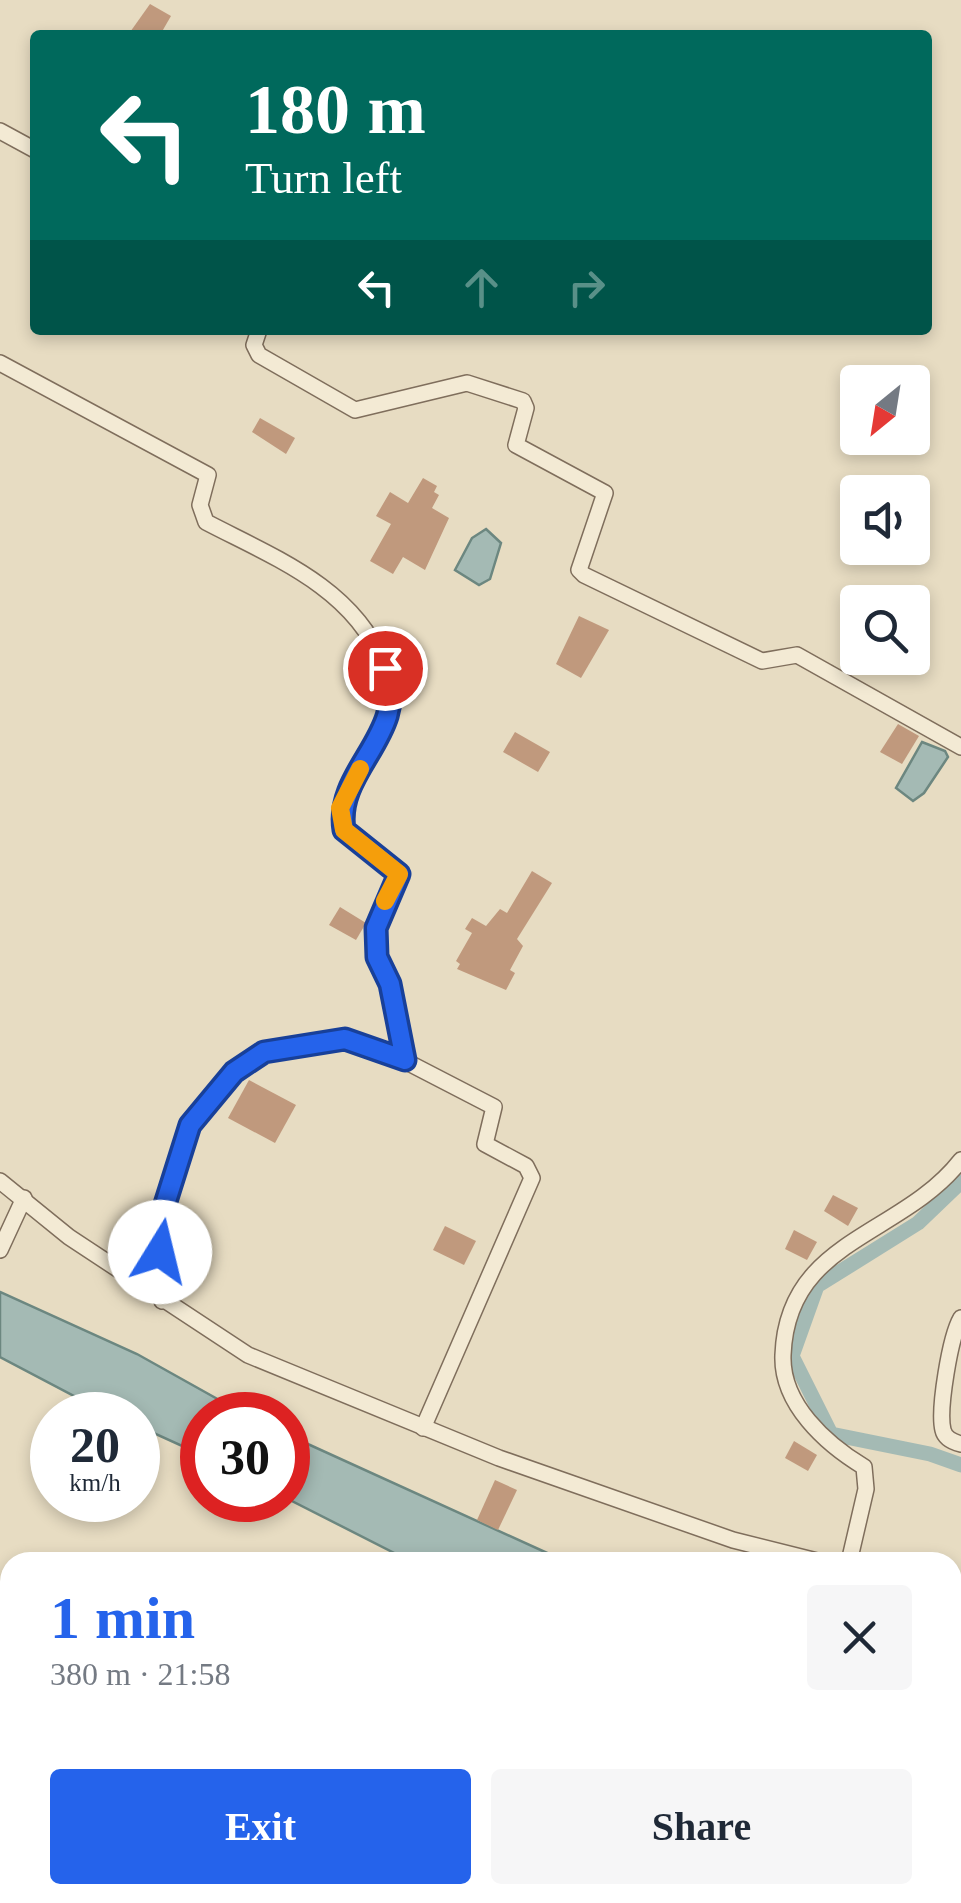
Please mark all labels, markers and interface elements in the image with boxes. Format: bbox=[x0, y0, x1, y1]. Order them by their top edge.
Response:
icon: left bbox=[80, 70, 210, 200]
text: 180 m bbox=[245, 71, 426, 148]
text: Turn left bbox=[245, 153, 402, 203]
icon: left bbox=[349, 260, 404, 315]
icon: ahead bbox=[454, 260, 509, 315]
icon: right bbox=[559, 260, 614, 315]
north arrow bbox=[840, 365, 930, 455]
map controls bbox=[840, 365, 930, 675]
button: sound bbox=[840, 475, 930, 565]
button: search bbox=[840, 585, 930, 675]
pin bbox=[343, 626, 428, 711]
icon: arrive bbox=[358, 641, 413, 696]
position arrow bbox=[108, 1200, 212, 1304]
speed limit sign: 30 bbox=[180, 1392, 310, 1522]
text: 20 bbox=[70, 1417, 120, 1473]
text: km/h bbox=[69, 1469, 121, 1496]
text: 1 min bbox=[50, 1585, 195, 1651]
button: close bbox=[807, 1585, 912, 1690]
text: 380 m · 21:58 bbox=[50, 1656, 230, 1692]
button: Exit bbox=[50, 1769, 471, 1884]
button: Share bbox=[491, 1769, 912, 1884]

